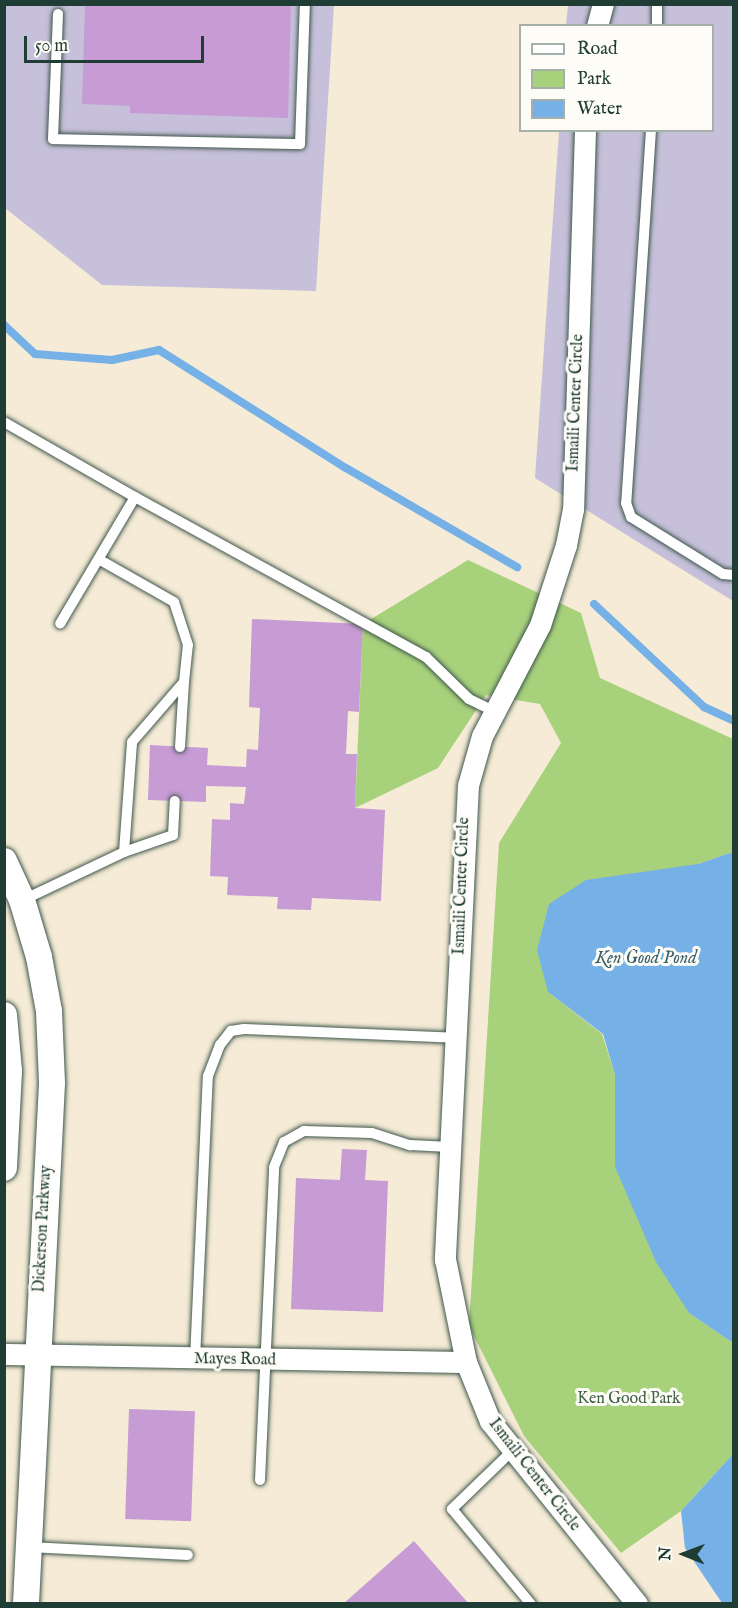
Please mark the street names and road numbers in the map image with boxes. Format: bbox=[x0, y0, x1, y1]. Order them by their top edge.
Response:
street label: Ismaili Center Circle bbox=[564, 334, 588, 472]
street label: Ismaili Center Circle bbox=[450, 817, 474, 955]
street label: Dickerson Parkway bbox=[30, 1165, 56, 1293]
street label: Mayes Road bbox=[194, 1350, 276, 1370]
street label: Ismaili Center Circle bbox=[484, 1415, 584, 1535]

